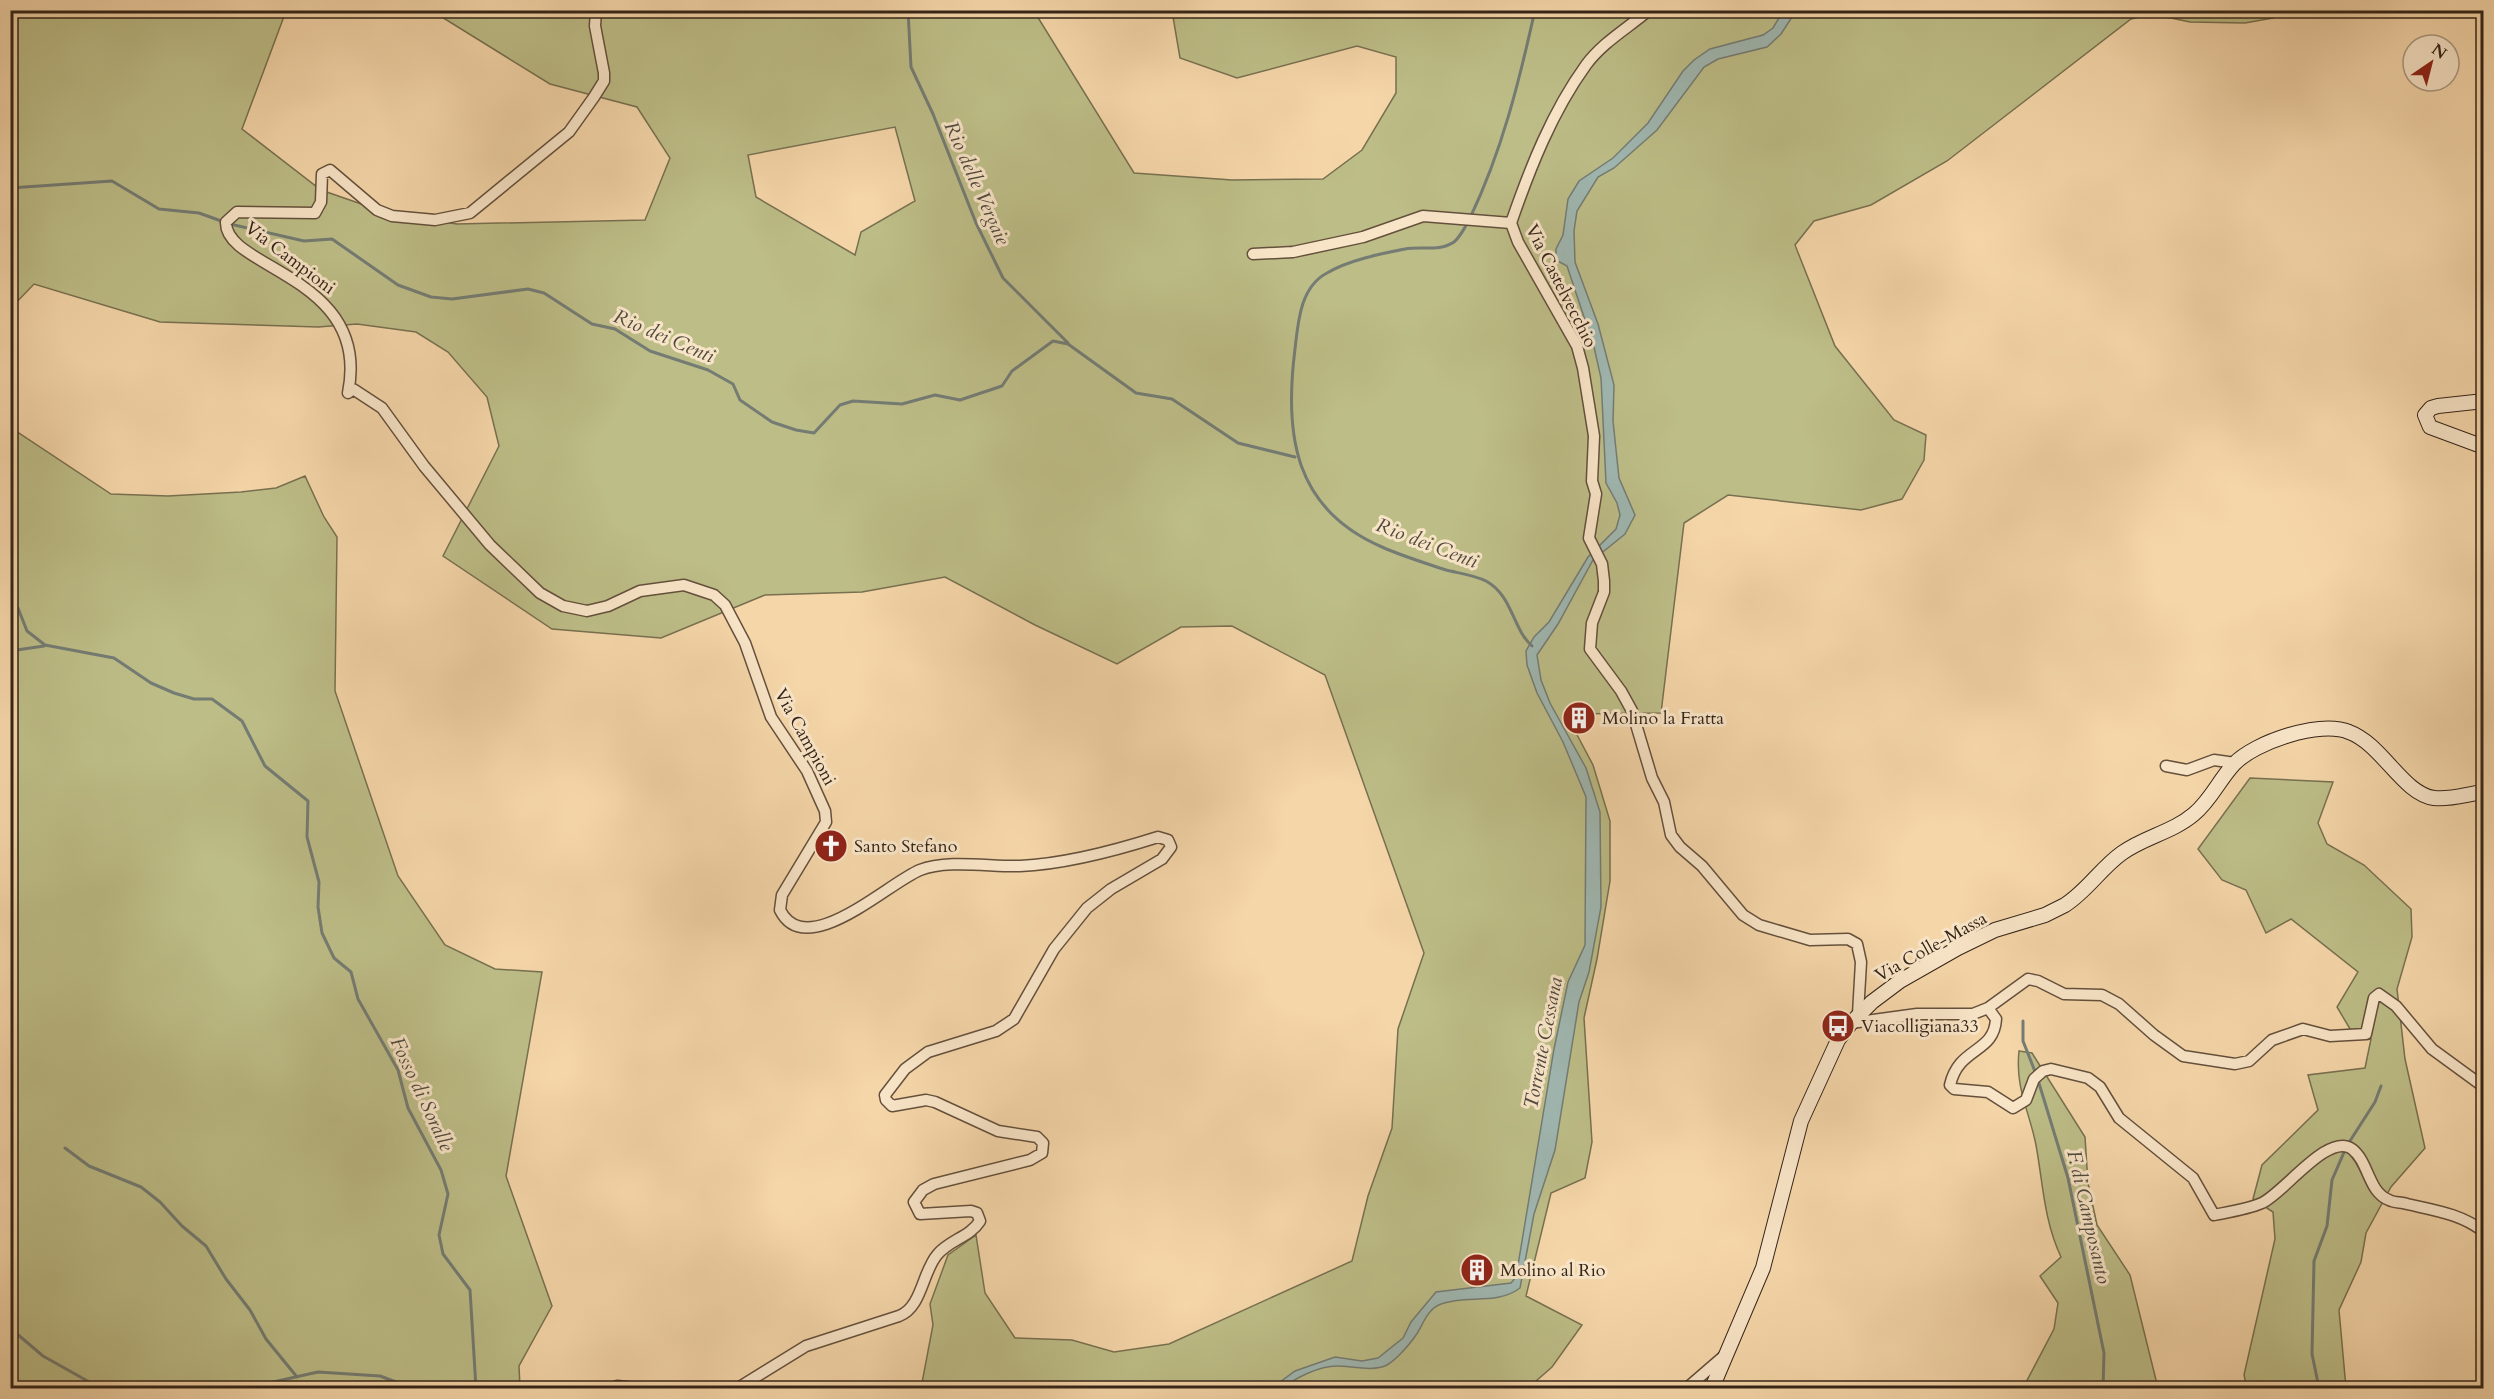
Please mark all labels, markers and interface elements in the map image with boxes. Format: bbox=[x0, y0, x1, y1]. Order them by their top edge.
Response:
north arrow bbox=[2401, 33, 2461, 93]
text: N bbox=[2427, 39, 2451, 65]
water label: Rio delle Vergaie bbox=[938, 117, 1017, 250]
street label: Via Campioni bbox=[240, 216, 340, 300]
street label: Via Castelvecchio bbox=[1519, 220, 1603, 352]
water label: Rio dei Centi bbox=[610, 303, 719, 370]
water label: Rio dei Centi bbox=[1372, 511, 1482, 575]
street label: Via Campioni bbox=[768, 684, 842, 790]
building icon: Molino la Fratta bbox=[1561, 700, 1597, 736]
place label: Molino la Fratta bbox=[1602, 706, 1724, 731]
church icon: Santo Stefano bbox=[813, 828, 849, 864]
place label: Santo Stefano bbox=[854, 834, 958, 859]
street label: Via Colle-Massa bbox=[1871, 906, 1992, 988]
water label: Torrente Cessana bbox=[1517, 975, 1569, 1111]
bus stop icon: Viacolligiana33 bbox=[1820, 1008, 1856, 1044]
place label: Viacolligiana33 bbox=[1861, 1014, 1979, 1039]
water label: Fosso di Soralle bbox=[384, 1033, 460, 1156]
water label: F. di Camposanto bbox=[2061, 1148, 2117, 1286]
building icon: Molino al Rio bbox=[1459, 1252, 1495, 1288]
place label: Molino al Rio bbox=[1500, 1258, 1606, 1283]

